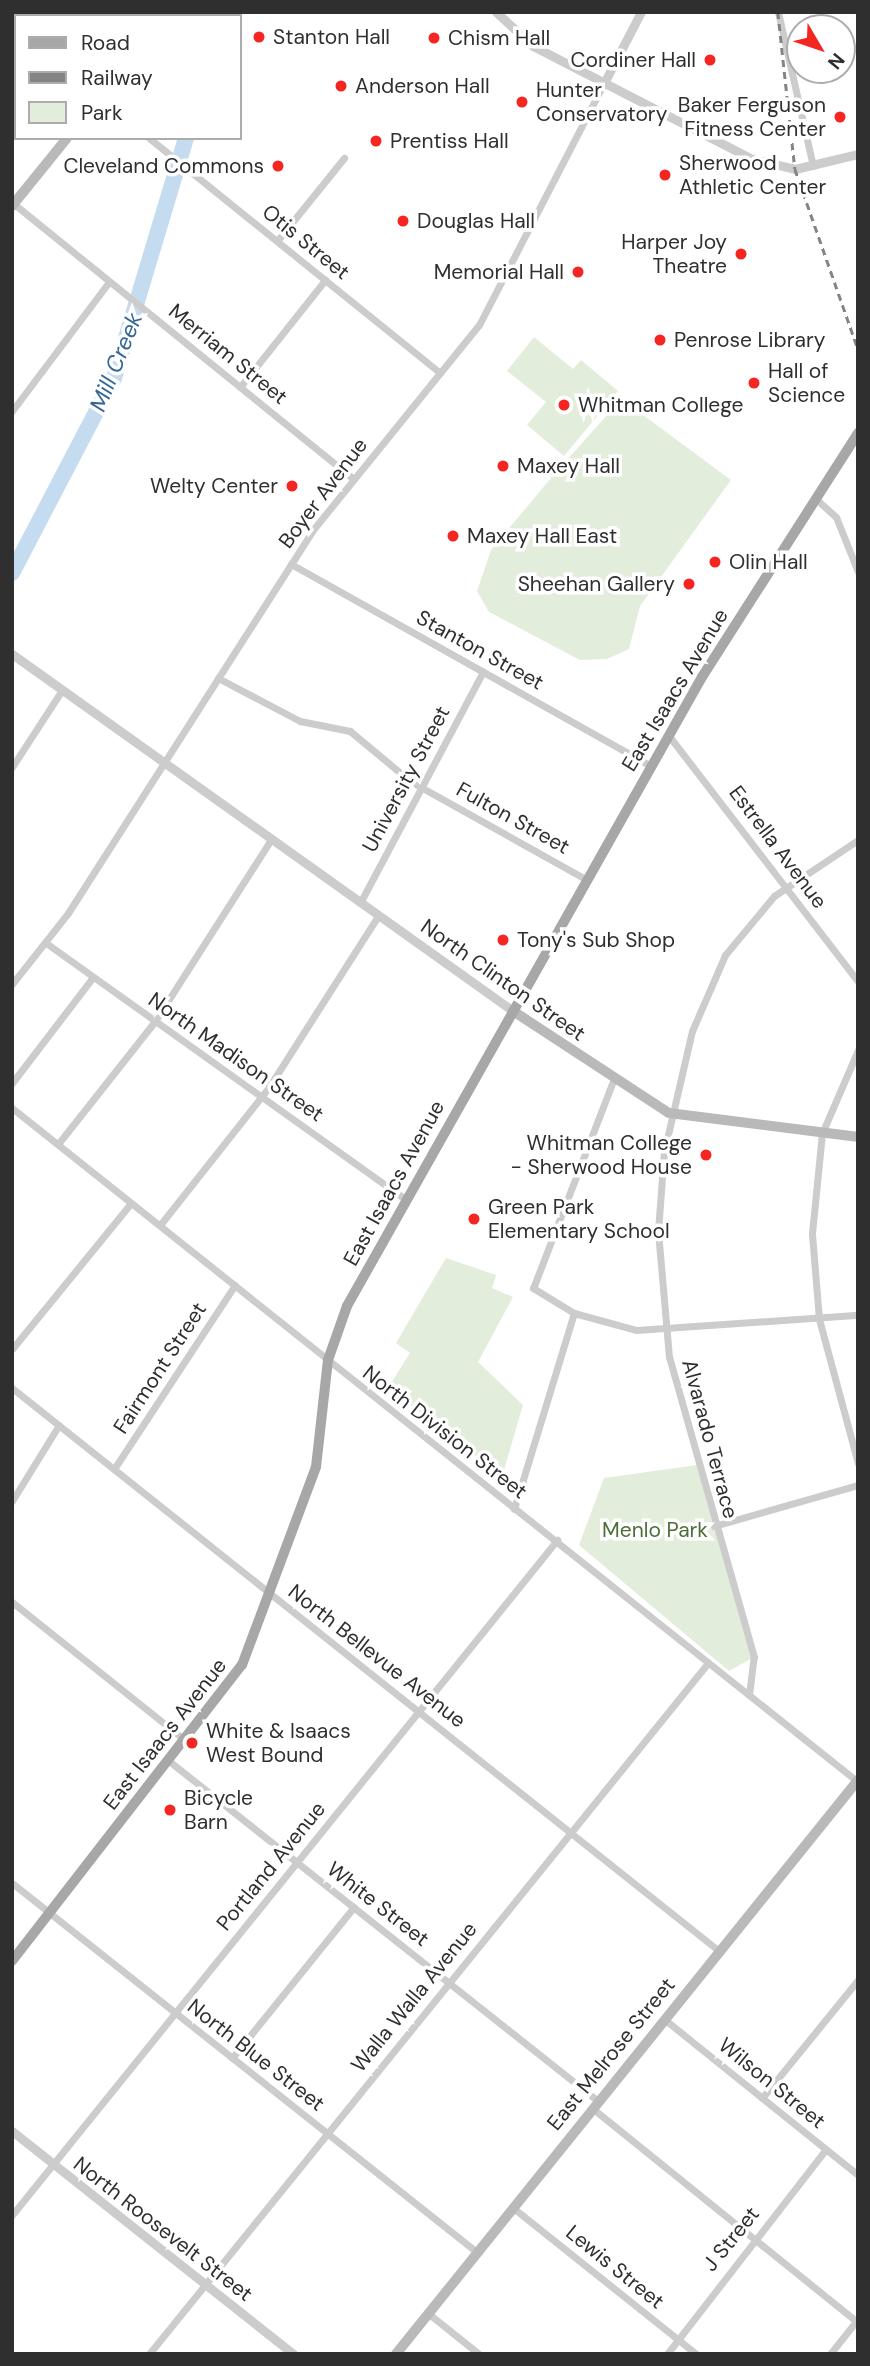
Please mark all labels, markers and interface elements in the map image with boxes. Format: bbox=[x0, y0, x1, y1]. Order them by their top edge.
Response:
legend bbox=[14, 14, 242, 140]
north arrow bbox=[786, 14, 856, 84]
place label: Stanton Hall bbox=[273, 24, 390, 50]
place label: Chism Hall bbox=[448, 25, 550, 51]
text: Road bbox=[81, 29, 130, 57]
marker: Stanton Hall bbox=[251, 29, 267, 45]
marker: Chism Hall bbox=[426, 30, 442, 46]
place label: Cordiner Hall bbox=[570, 47, 696, 73]
text: N bbox=[822, 48, 850, 75]
marker: Cordiner Hall bbox=[702, 52, 718, 68]
text: Railway bbox=[81, 64, 153, 92]
place label: Anderson Hall bbox=[355, 73, 490, 99]
place label: Hunter Conservatory bbox=[536, 77, 667, 127]
marker: Anderson Hall bbox=[333, 78, 349, 94]
place label: Baker Ferguson Fitness Center bbox=[678, 92, 826, 142]
marker: Hunter Conservatory bbox=[514, 94, 530, 110]
text: Park bbox=[81, 99, 122, 127]
marker: Baker Ferguson Fitness Center bbox=[832, 109, 848, 125]
place label: Prentiss Hall bbox=[390, 128, 509, 154]
marker: Prentiss Hall bbox=[368, 133, 384, 149]
place label: Sherwood Athletic Center bbox=[679, 150, 826, 200]
place label: Cleveland Commons bbox=[63, 153, 264, 179]
marker: Cleveland Commons bbox=[270, 158, 286, 174]
marker: Sherwood Athletic Center bbox=[657, 167, 673, 183]
street label: Otis Street bbox=[257, 199, 355, 285]
place label: Douglas Hall bbox=[417, 208, 535, 234]
marker: Douglas Hall bbox=[395, 213, 411, 229]
place label: Harper Joy Theatre bbox=[621, 229, 727, 279]
marker: Harper Joy Theatre bbox=[733, 246, 749, 262]
place label: Memorial Hall bbox=[434, 259, 564, 285]
marker: Memorial Hall bbox=[570, 264, 586, 280]
street label: Merriam Street bbox=[164, 298, 292, 410]
water label: Mill Creek bbox=[84, 308, 148, 416]
place label: Penrose Library bbox=[674, 327, 825, 353]
marker: Penrose Library bbox=[652, 332, 668, 348]
place label: Hall of Science bbox=[768, 358, 845, 408]
marker: Hall of Science bbox=[746, 375, 762, 391]
place label: Whitman College bbox=[578, 392, 743, 418]
marker: Whitman College bbox=[556, 397, 572, 413]
street label: Boyer Avenue bbox=[273, 433, 373, 553]
place label: Maxey Hall bbox=[517, 453, 620, 479]
marker: Maxey Hall bbox=[495, 458, 511, 474]
place label: Welty Center bbox=[150, 473, 278, 499]
marker: Welty Center bbox=[284, 478, 300, 494]
place label: Maxey Hall East bbox=[467, 523, 617, 549]
marker: Maxey Hall East bbox=[445, 528, 461, 544]
place label: Olin Hall bbox=[729, 549, 808, 575]
marker: Olin Hall bbox=[707, 554, 723, 570]
place label: Sheehan Gallery bbox=[518, 571, 675, 597]
marker: Sheehan Gallery bbox=[681, 576, 697, 592]
street label: East Isaacs Avenue bbox=[617, 604, 733, 776]
street label: Stanton Street bbox=[412, 605, 548, 695]
street label: University Street bbox=[357, 702, 455, 856]
street label: Fulton Street bbox=[452, 777, 574, 859]
street label: Estrella Avenue bbox=[724, 781, 832, 913]
street label: North Clinton Street bbox=[416, 914, 590, 1046]
place label: Tony's Sub Shop bbox=[517, 927, 675, 953]
marker: Tony's Sub Shop bbox=[495, 932, 511, 948]
street label: North Madison Street bbox=[144, 987, 328, 1127]
street label: East Isaacs Avenue bbox=[338, 1096, 450, 1270]
place label: Whitman College - Sherwood House bbox=[511, 1130, 692, 1180]
marker: Whitman College - Sherwood House bbox=[698, 1147, 714, 1163]
place label: Green Park Elementary School bbox=[488, 1194, 670, 1244]
marker: Green Park Elementary School bbox=[466, 1211, 482, 1227]
street label: Fairmont Street bbox=[108, 1298, 212, 1438]
street label: Alvarado Terrace bbox=[677, 1357, 743, 1521]
street label: North Division Street bbox=[358, 1360, 532, 1504]
park label: Menlo Park bbox=[602, 1517, 708, 1543]
street label: North Bellevue Avenue bbox=[283, 1579, 471, 1733]
street label: East Isaacs Avenue bbox=[98, 1653, 232, 1815]
place label: White & Isaacs West Bound bbox=[206, 1718, 351, 1768]
marker: White & Isaacs West Bound bbox=[184, 1735, 200, 1751]
place label: Bicycle Barn bbox=[184, 1785, 253, 1835]
street label: Portland Avenue bbox=[211, 1797, 331, 1935]
marker: Bicycle Barn bbox=[162, 1802, 178, 1818]
street label: White Street bbox=[322, 1856, 434, 1952]
street label: Walla Walla Avenue bbox=[346, 1917, 482, 2077]
street label: East Melrose Street bbox=[542, 1973, 680, 2135]
street label: North Blue Street bbox=[182, 1994, 330, 2116]
street label: Wilson Street bbox=[713, 2032, 831, 2134]
street label: North Roosevelt Street bbox=[69, 2151, 257, 2307]
street label: J Street bbox=[697, 2202, 765, 2276]
street label: Lewis Street bbox=[561, 2220, 669, 2314]

